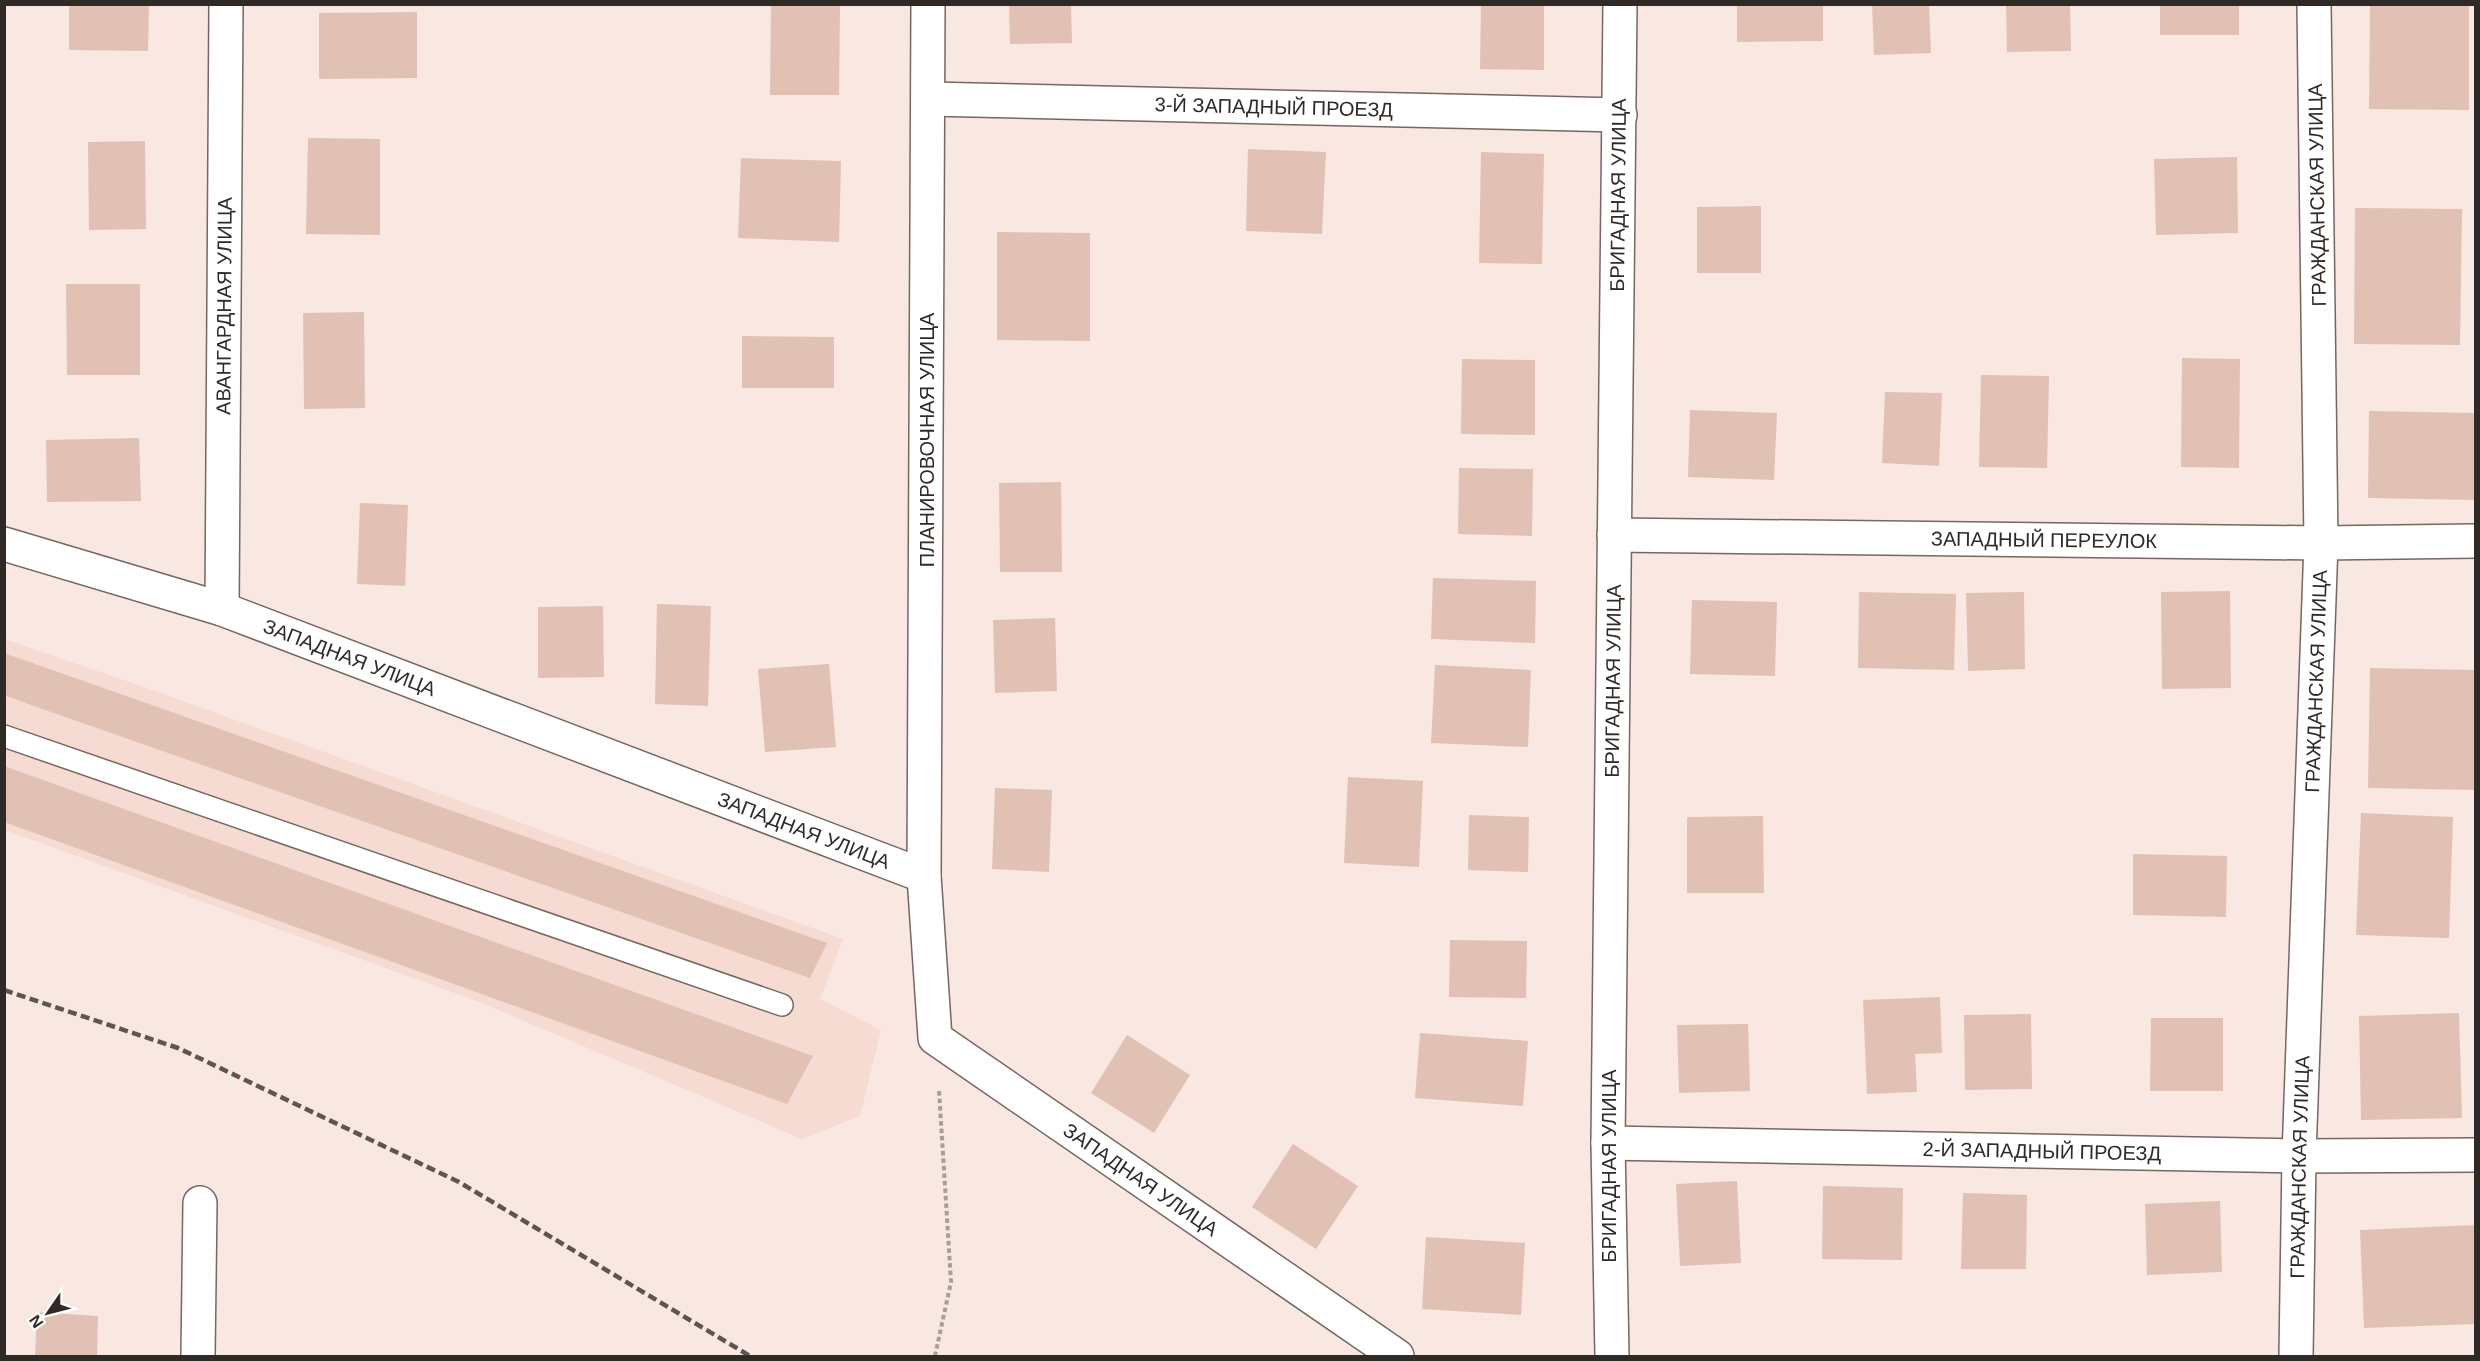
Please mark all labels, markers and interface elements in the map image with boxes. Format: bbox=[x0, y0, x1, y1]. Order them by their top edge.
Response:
street label: ГРАЖДАНСКАЯ УЛИЦА bbox=[2304, 83, 2330, 307]
street label: 3-Й ЗАПАДНЫЙ ПРОЕЗД bbox=[1154, 93, 1394, 121]
street label: БРИГАДНАЯ УЛИЦА bbox=[1606, 98, 1630, 292]
street label: АВАНГАРДНАЯ УЛИЦА bbox=[212, 196, 236, 415]
street label: ПЛАНИРОВОЧНАЯ УЛИЦА bbox=[916, 312, 938, 567]
street label: ЗАПАДНЫЙ ПЕРЕУЛОК bbox=[1931, 528, 2157, 552]
street label: ГРАЖДАНСКАЯ УЛИЦА bbox=[2301, 569, 2331, 793]
street label: БРИГАДНАЯ УЛИЦА bbox=[1601, 584, 1625, 778]
street label: ЗАПАДНАЯ УЛИЦА bbox=[260, 615, 439, 701]
street label: ЗАПАДНАЯ УЛИЦА bbox=[715, 788, 894, 873]
street label: ГРАЖДАНСКАЯ УЛИЦА bbox=[2286, 1054, 2314, 1279]
street label: БРИГАДНАЯ УЛИЦА bbox=[1598, 1069, 1620, 1263]
street label: ЗАПАДНАЯ УЛИЦА bbox=[1059, 1119, 1223, 1241]
street label: 2-Й ЗАПАДНЫЙ ПРОЕЗД bbox=[1923, 1137, 2162, 1164]
north arrow bbox=[18, 1283, 78, 1343]
text: N bbox=[26, 1312, 46, 1331]

